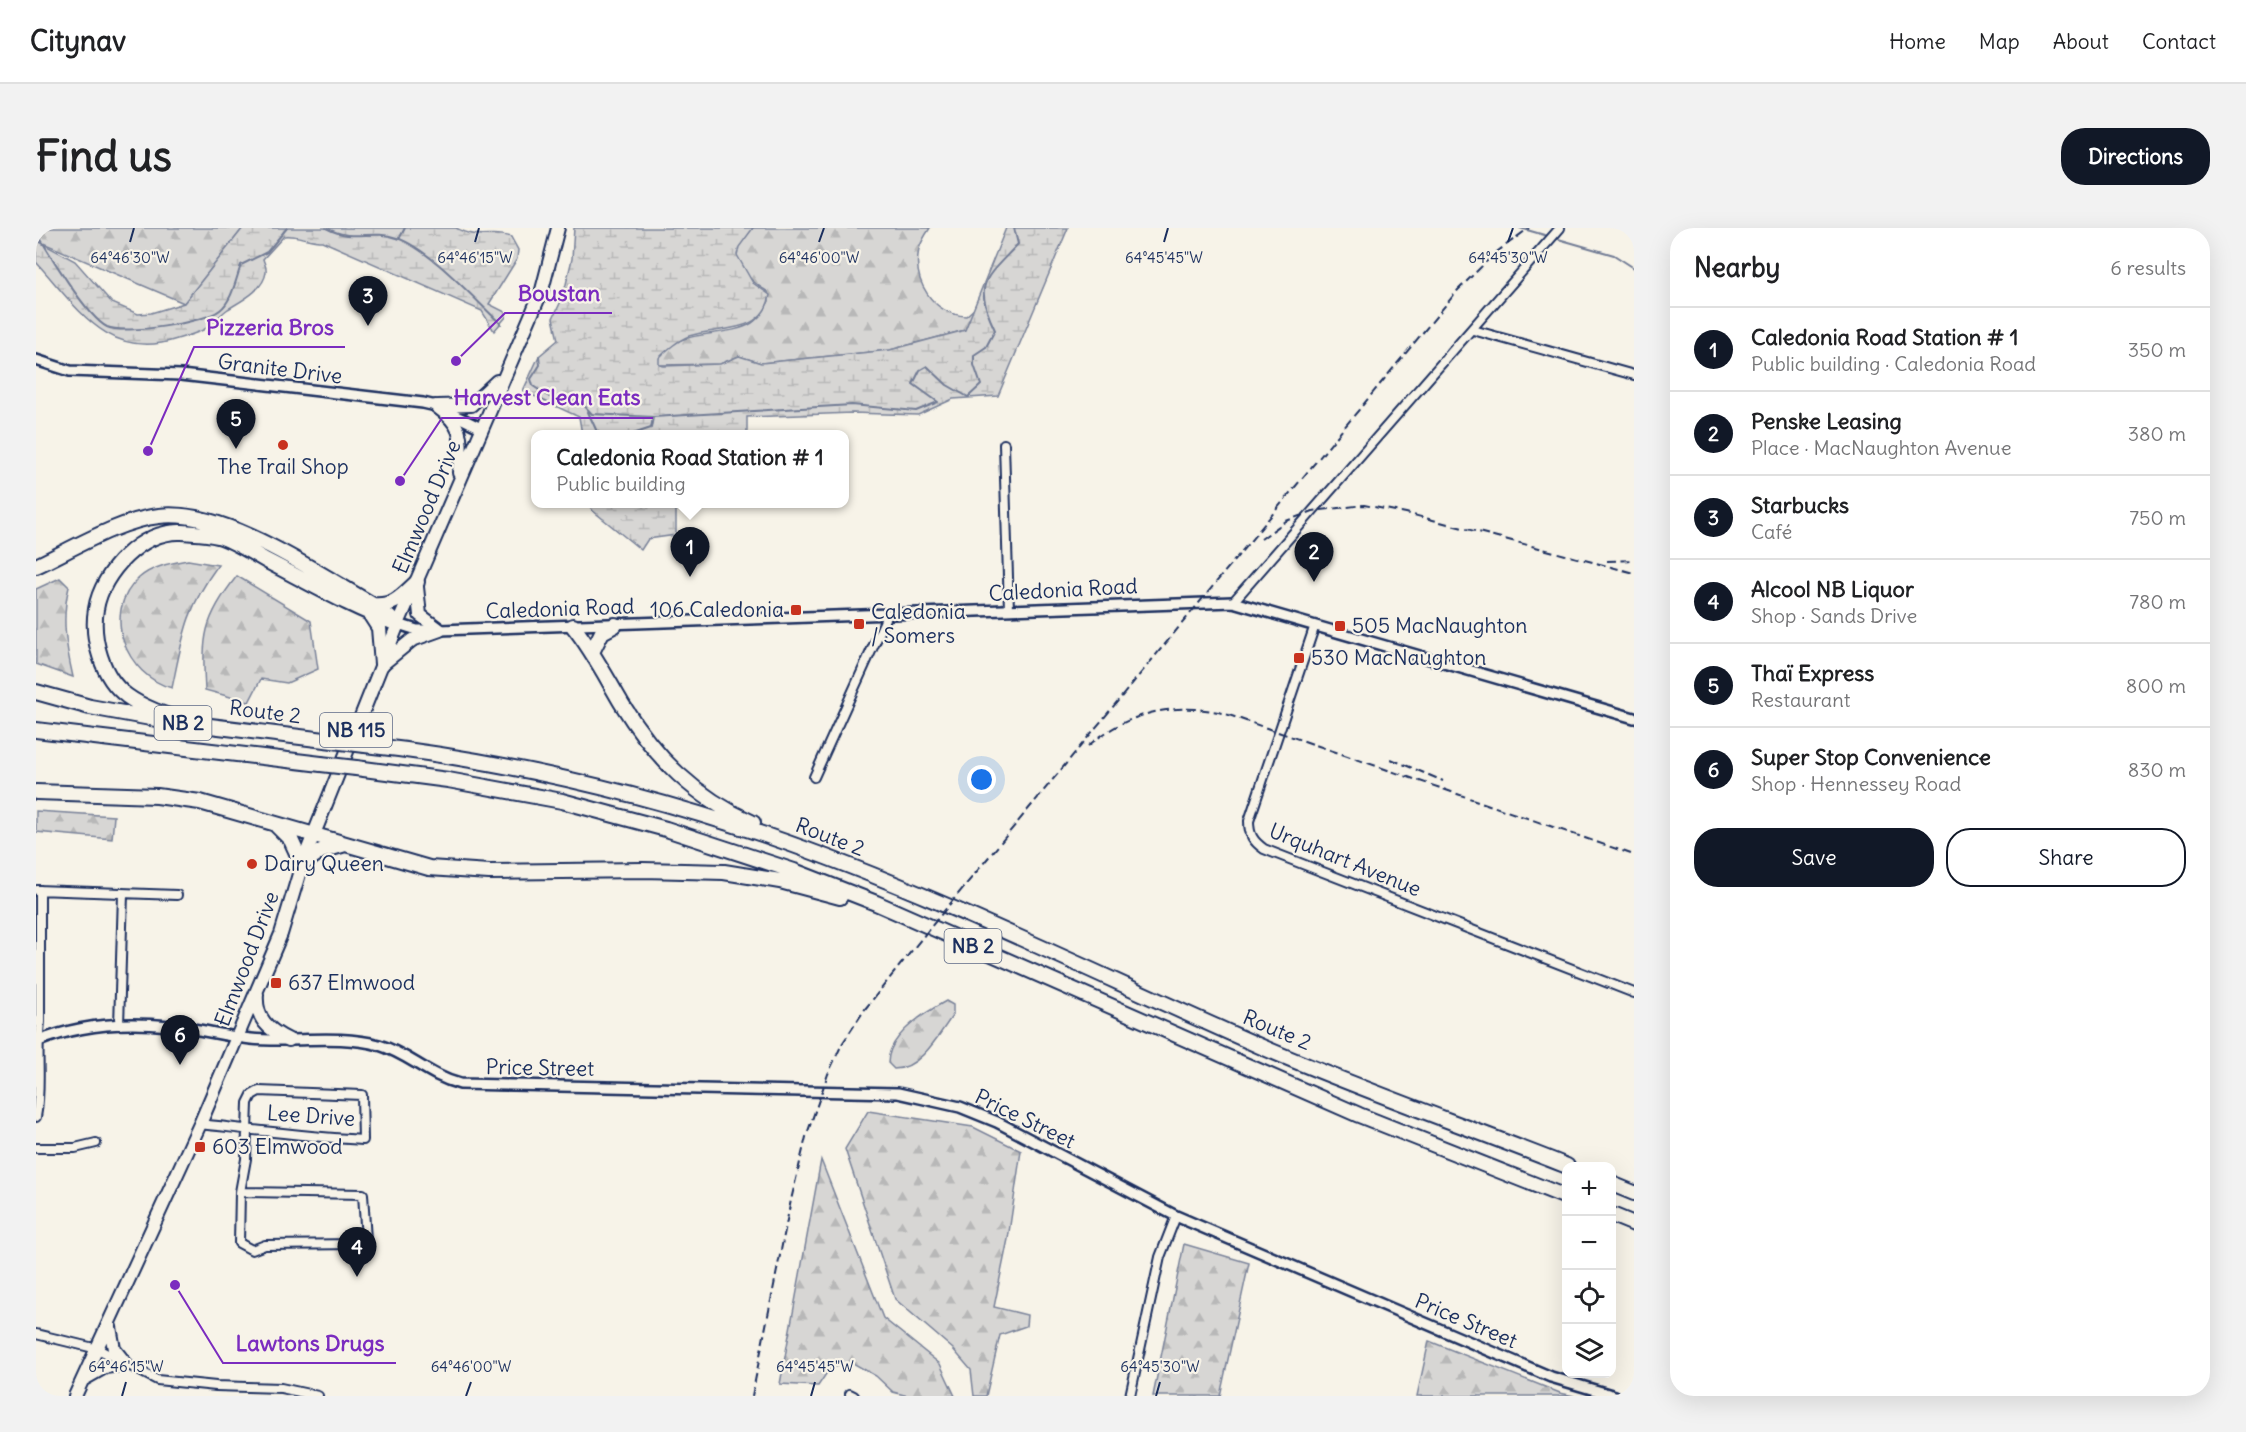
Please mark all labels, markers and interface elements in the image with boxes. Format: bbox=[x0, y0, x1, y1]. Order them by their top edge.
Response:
text: Citynav bbox=[30, 23, 126, 59]
text: Home bbox=[1889, 28, 1946, 55]
text: Map bbox=[1979, 28, 2020, 55]
text: About bbox=[2053, 28, 2109, 55]
text: Contact bbox=[2142, 28, 2216, 55]
button: Directions bbox=[2061, 128, 2210, 185]
text: Find us bbox=[36, 130, 172, 182]
text: 64°46'30"W bbox=[90, 248, 170, 267]
text: 64°46'15"W bbox=[437, 248, 513, 267]
text: 64°46'00"W bbox=[779, 248, 860, 267]
text: 64°45'45"W bbox=[1125, 248, 1203, 267]
text: 64°45'30"W bbox=[1468, 248, 1548, 267]
text: Nearby bbox=[1694, 251, 1780, 284]
text: 6 results bbox=[2110, 255, 2186, 280]
callout: Boustan bbox=[505, 273, 612, 313]
pin: 3 bbox=[348, 276, 388, 326]
text: Boustan bbox=[518, 279, 600, 307]
callout: Pizzeria Bros bbox=[194, 307, 345, 347]
text: Pizzeria Bros bbox=[206, 313, 334, 341]
text: Caledonia Road Station # 1 bbox=[1751, 323, 2018, 351]
text: 1 bbox=[1710, 337, 1717, 362]
text: 350 m bbox=[2128, 337, 2186, 362]
street label: Granite Drive bbox=[216, 347, 344, 390]
text: Public building · Caledonia Road bbox=[1751, 351, 2036, 376]
callout: Harvest Clean Eats bbox=[442, 378, 653, 418]
text: Harvest Clean Eats bbox=[454, 383, 640, 411]
pin: 5 bbox=[216, 400, 256, 449]
text: Penske Leasing bbox=[1751, 407, 1902, 435]
text: 2 bbox=[1708, 421, 1719, 446]
text: 380 m bbox=[2128, 421, 2186, 446]
popup bbox=[531, 430, 849, 508]
text: Place · MacNaughton Avenue bbox=[1751, 435, 2011, 460]
street label: Elmwood Drive bbox=[386, 436, 467, 578]
marker: The Trail Shop bbox=[276, 438, 290, 452]
text: Caledonia Road Station # 1 bbox=[556, 443, 824, 471]
place label: The Trail Shop bbox=[217, 453, 349, 480]
text: Public building bbox=[556, 471, 686, 496]
text: Starbucks bbox=[1751, 491, 1849, 519]
text: 3 bbox=[1708, 505, 1719, 530]
text: 750 m bbox=[2129, 505, 2186, 530]
text: Café bbox=[1751, 519, 1792, 544]
pin: 1 bbox=[670, 528, 710, 577]
pin: 2 bbox=[1294, 532, 1334, 582]
street label: Caledonia Road bbox=[988, 572, 1138, 607]
text: Alcool NB Liquor bbox=[1751, 575, 1914, 603]
text: 4 bbox=[1708, 589, 1719, 614]
text: 780 m bbox=[2129, 589, 2186, 614]
street label: Caledonia Road bbox=[485, 592, 635, 625]
place label: 106 Caledonia bbox=[650, 596, 784, 623]
place label: Caledonia / Somers bbox=[871, 598, 966, 649]
marker: 106 Caledonia bbox=[789, 603, 803, 617]
text: Shop · Sands Drive bbox=[1751, 603, 1917, 628]
place label: 505 MacNaughton bbox=[1352, 612, 1528, 639]
marker: Caledonia / Somers bbox=[852, 617, 866, 631]
marker: 505 MacNaughton bbox=[1333, 619, 1347, 633]
place label: 530 MacNaughton bbox=[1311, 644, 1486, 671]
marker: 530 MacNaughton bbox=[1292, 651, 1306, 665]
text: Thaï Express bbox=[1751, 659, 1874, 687]
text: 5 bbox=[1708, 673, 1719, 698]
text: 800 m bbox=[2126, 673, 2186, 698]
text: Restaurant bbox=[1751, 687, 1850, 712]
street label: Route 2 bbox=[228, 694, 302, 729]
road number: NB 2 bbox=[154, 706, 212, 740]
road number: NB 115 bbox=[320, 713, 392, 747]
text: Super Stop Convenience bbox=[1751, 743, 1991, 771]
text: 6 bbox=[1708, 757, 1719, 782]
text: 830 m bbox=[2128, 757, 2186, 782]
your location bbox=[967, 765, 996, 794]
text: Shop · Hennessey Road bbox=[1751, 771, 1961, 796]
street label: Route 2 bbox=[792, 811, 869, 862]
street label: Urquhart Avenue bbox=[1265, 817, 1425, 902]
button: Save bbox=[1694, 828, 1934, 887]
button: Share bbox=[1946, 828, 2186, 887]
place label: Dairy Queen bbox=[264, 850, 384, 877]
marker: Dairy Queen bbox=[245, 857, 259, 871]
street label: Elmwood Drive bbox=[208, 887, 285, 1030]
road number: NB 2 bbox=[944, 929, 1002, 963]
place label: 637 Elmwood bbox=[288, 969, 415, 996]
marker: 637 Elmwood bbox=[269, 976, 283, 990]
street label: Route 2 bbox=[1239, 1003, 1316, 1056]
pin: 6 bbox=[160, 1016, 200, 1065]
street label: Price Street bbox=[485, 1053, 595, 1082]
street label: Price Street bbox=[971, 1083, 1080, 1154]
street label: Lee Drive bbox=[266, 1099, 356, 1132]
place label: 603 Elmwood bbox=[212, 1133, 343, 1160]
marker: 603 Elmwood bbox=[193, 1140, 207, 1154]
map controls bbox=[1562, 1162, 1616, 1378]
button: + bbox=[1562, 1162, 1616, 1216]
button: − bbox=[1562, 1216, 1616, 1270]
pin: 4 bbox=[338, 1228, 376, 1277]
button: locate bbox=[1562, 1270, 1616, 1324]
street label: Price Street bbox=[1411, 1287, 1521, 1354]
callout: Lawtons Drugs bbox=[223, 1323, 396, 1363]
button: layers bbox=[1562, 1324, 1616, 1378]
text: Lawtons Drugs bbox=[235, 1329, 385, 1357]
text: 64°46'15"W bbox=[88, 1357, 164, 1376]
text: 64°46'00"W bbox=[431, 1357, 512, 1376]
text: 64°45'45"W bbox=[776, 1357, 854, 1376]
text: 64°45'30"W bbox=[1120, 1357, 1200, 1376]

